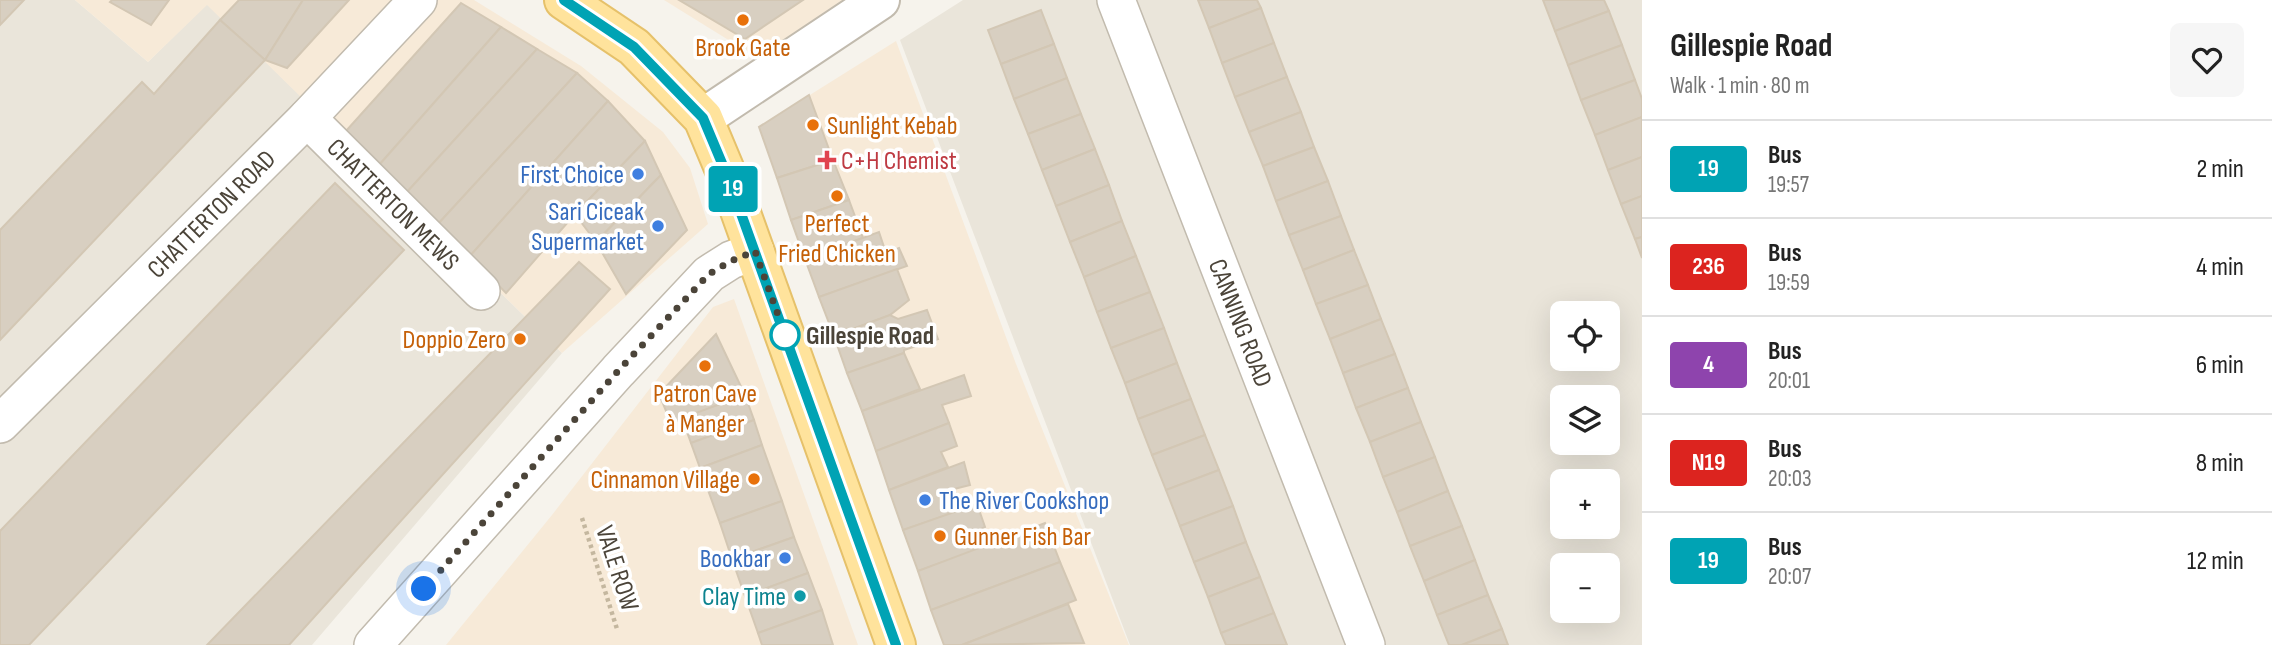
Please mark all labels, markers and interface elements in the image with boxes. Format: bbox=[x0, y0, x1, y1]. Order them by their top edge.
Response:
marker: Brook Gate bbox=[735, 12, 751, 28]
button: heart bbox=[2170, 23, 2244, 97]
text: Gillespie Road bbox=[1670, 26, 1833, 66]
place label: Brook Gate bbox=[695, 33, 791, 64]
text: Walk · 1 min · 80 m bbox=[1670, 72, 1809, 100]
place label: Sunlight Kebab bbox=[827, 111, 957, 142]
marker: Sunlight Kebab bbox=[805, 117, 821, 133]
street label: CHATTERTON MEWS bbox=[320, 133, 465, 277]
text: Bus bbox=[1768, 140, 1802, 171]
street label: CHATTERTON ROAD bbox=[142, 144, 283, 285]
place label: C+H Chemist bbox=[841, 146, 957, 177]
marker: C+H Chemist bbox=[819, 152, 835, 168]
text: 19 bbox=[1698, 154, 1719, 183]
text: 2 min bbox=[2196, 154, 2244, 185]
place label: First Choice bbox=[520, 160, 624, 191]
marker: First Choice bbox=[630, 166, 646, 182]
line badge: 19 bbox=[702, 166, 764, 212]
text: 19:57 bbox=[1768, 171, 1809, 199]
text: 19 bbox=[723, 174, 743, 203]
marker: Perfect Fried Chicken bbox=[829, 188, 845, 204]
place label: Sari Ciceak Supermarket bbox=[531, 197, 644, 258]
place label: Perfect Fried Chicken bbox=[778, 209, 896, 270]
marker: Sari Ciceak Supermarket bbox=[650, 218, 666, 234]
text: Bus bbox=[1768, 238, 1802, 269]
text: 236 bbox=[1692, 252, 1725, 281]
text: 4 min bbox=[2196, 252, 2244, 283]
street label: CANNING ROAD bbox=[1201, 255, 1278, 391]
text: 19:59 bbox=[1768, 269, 1810, 297]
map controls bbox=[1550, 301, 1620, 623]
button: locate bbox=[1550, 301, 1620, 371]
marker: Gillespie Road bbox=[770, 320, 800, 350]
place label: Gillespie Road bbox=[806, 321, 934, 352]
place label: Doppio Zero bbox=[403, 325, 506, 356]
marker: Doppio Zero bbox=[512, 331, 528, 347]
text: Bus bbox=[1768, 336, 1802, 367]
text: 4 bbox=[1703, 350, 1714, 379]
text: 6 min bbox=[2196, 350, 2244, 381]
marker: Patron Cave à Manger bbox=[697, 358, 713, 374]
text: 20:01 bbox=[1768, 367, 1810, 395]
place label: Patron Cave à Manger bbox=[653, 379, 757, 440]
button: layers bbox=[1550, 385, 1620, 455]
text: Bus bbox=[1768, 434, 1802, 465]
text: N19 bbox=[1692, 448, 1725, 477]
text: 8 min bbox=[2196, 448, 2244, 479]
place label: Cinnamon Village bbox=[591, 465, 740, 496]
text: 20:03 bbox=[1768, 465, 1812, 493]
button: + bbox=[1550, 469, 1620, 539]
marker: Cinnamon Village bbox=[746, 471, 762, 487]
place label: The River Cookshop bbox=[939, 486, 1109, 517]
marker: The River Cookshop bbox=[917, 492, 933, 508]
street label: VALE ROW bbox=[588, 522, 645, 615]
place label: Gunner Fish Bar bbox=[954, 522, 1092, 553]
marker: Gunner Fish Bar bbox=[932, 528, 948, 544]
text: Bus bbox=[1768, 532, 1802, 563]
place label: Bookbar bbox=[700, 544, 772, 575]
text: 19 bbox=[1698, 546, 1719, 575]
text: 12 min bbox=[2187, 546, 2244, 577]
marker: Bookbar bbox=[777, 550, 793, 566]
button: − bbox=[1550, 553, 1620, 623]
text: 20:07 bbox=[1768, 563, 1811, 591]
your location bbox=[406, 571, 441, 606]
place label: Clay Time bbox=[702, 582, 786, 613]
marker: Clay Time bbox=[792, 588, 808, 604]

